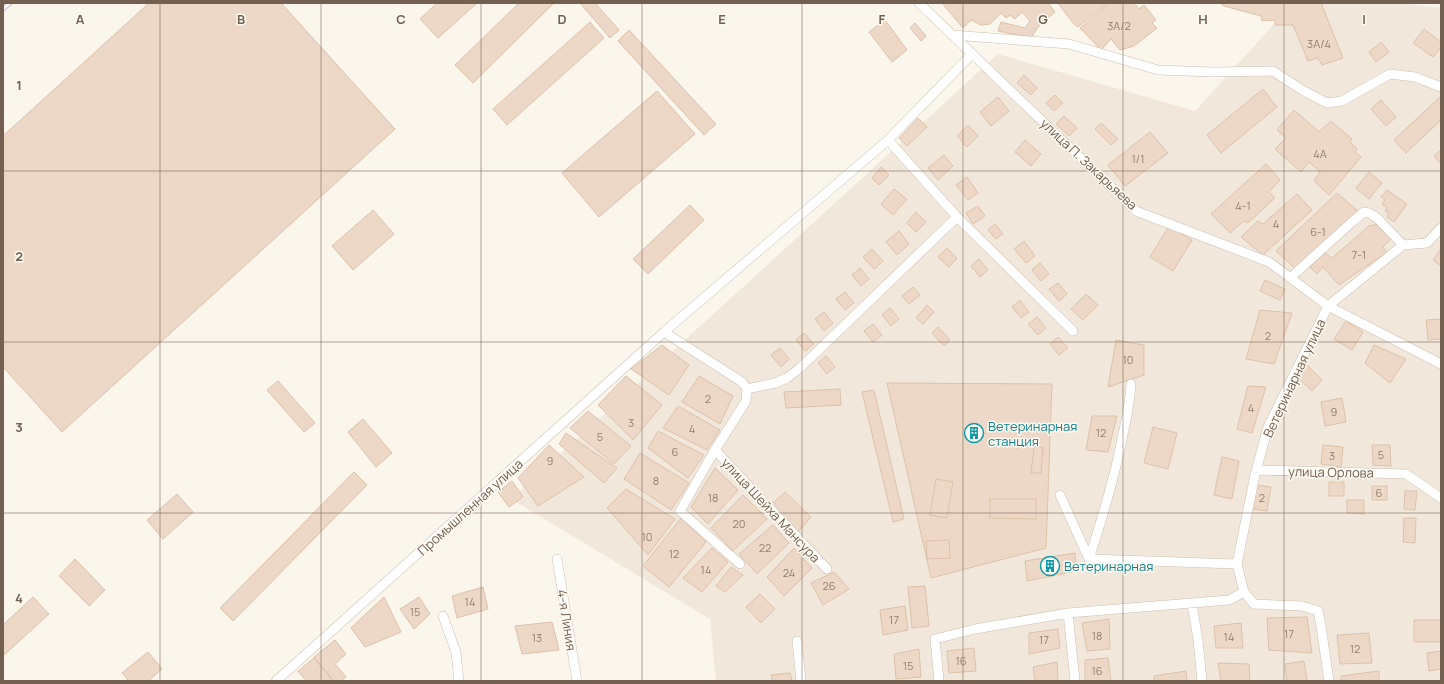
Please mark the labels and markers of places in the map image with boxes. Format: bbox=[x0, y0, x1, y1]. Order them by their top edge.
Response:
place label: Ветеринарная станция bbox=[988, 417, 1077, 450]
building icon: Ветеринарная станция bbox=[963, 422, 985, 444]
building icon: Ветеринарная bbox=[1039, 555, 1061, 577]
place label: Ветеринарная bbox=[1064, 557, 1153, 575]

